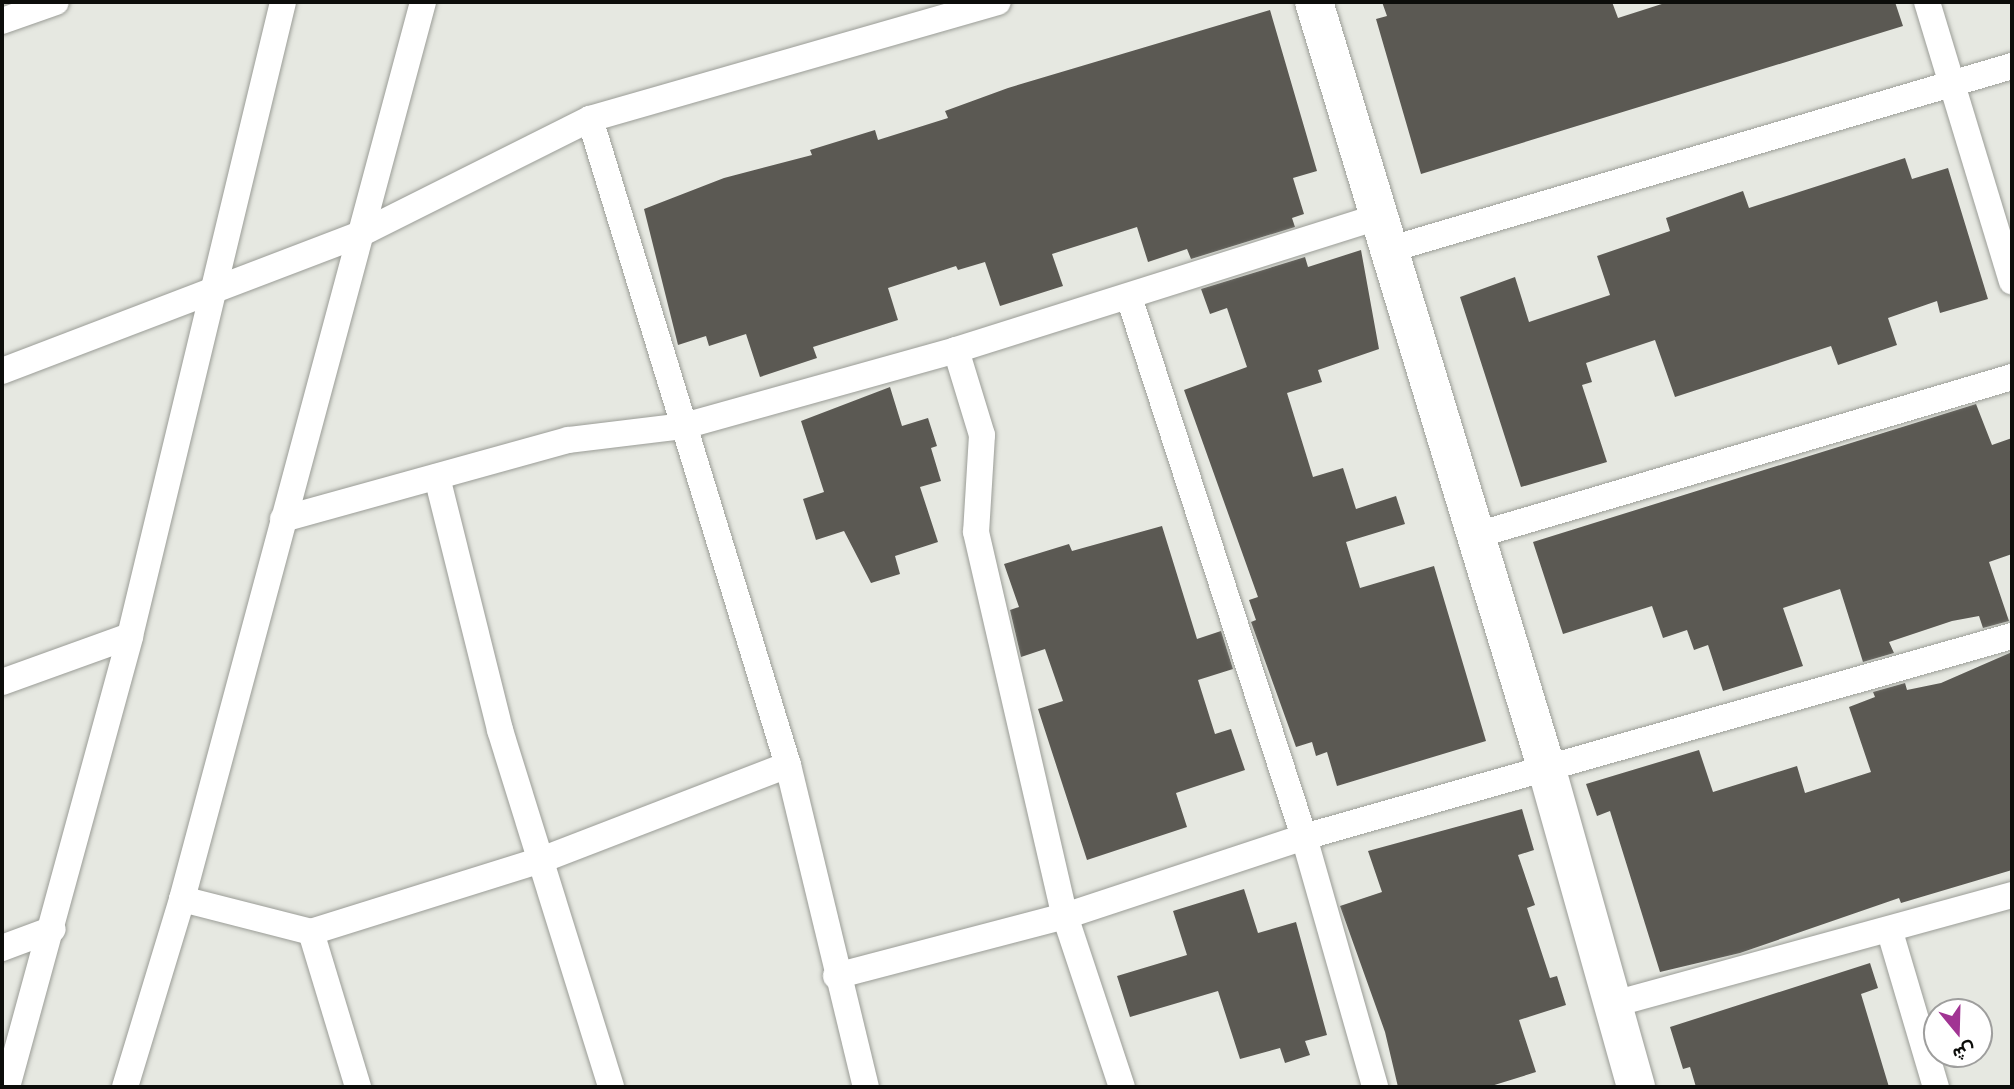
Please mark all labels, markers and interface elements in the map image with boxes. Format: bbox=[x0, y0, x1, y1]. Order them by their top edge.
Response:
north arrow bbox=[1923, 998, 1993, 1068]
text: ش bbox=[1950, 1037, 1979, 1066]

